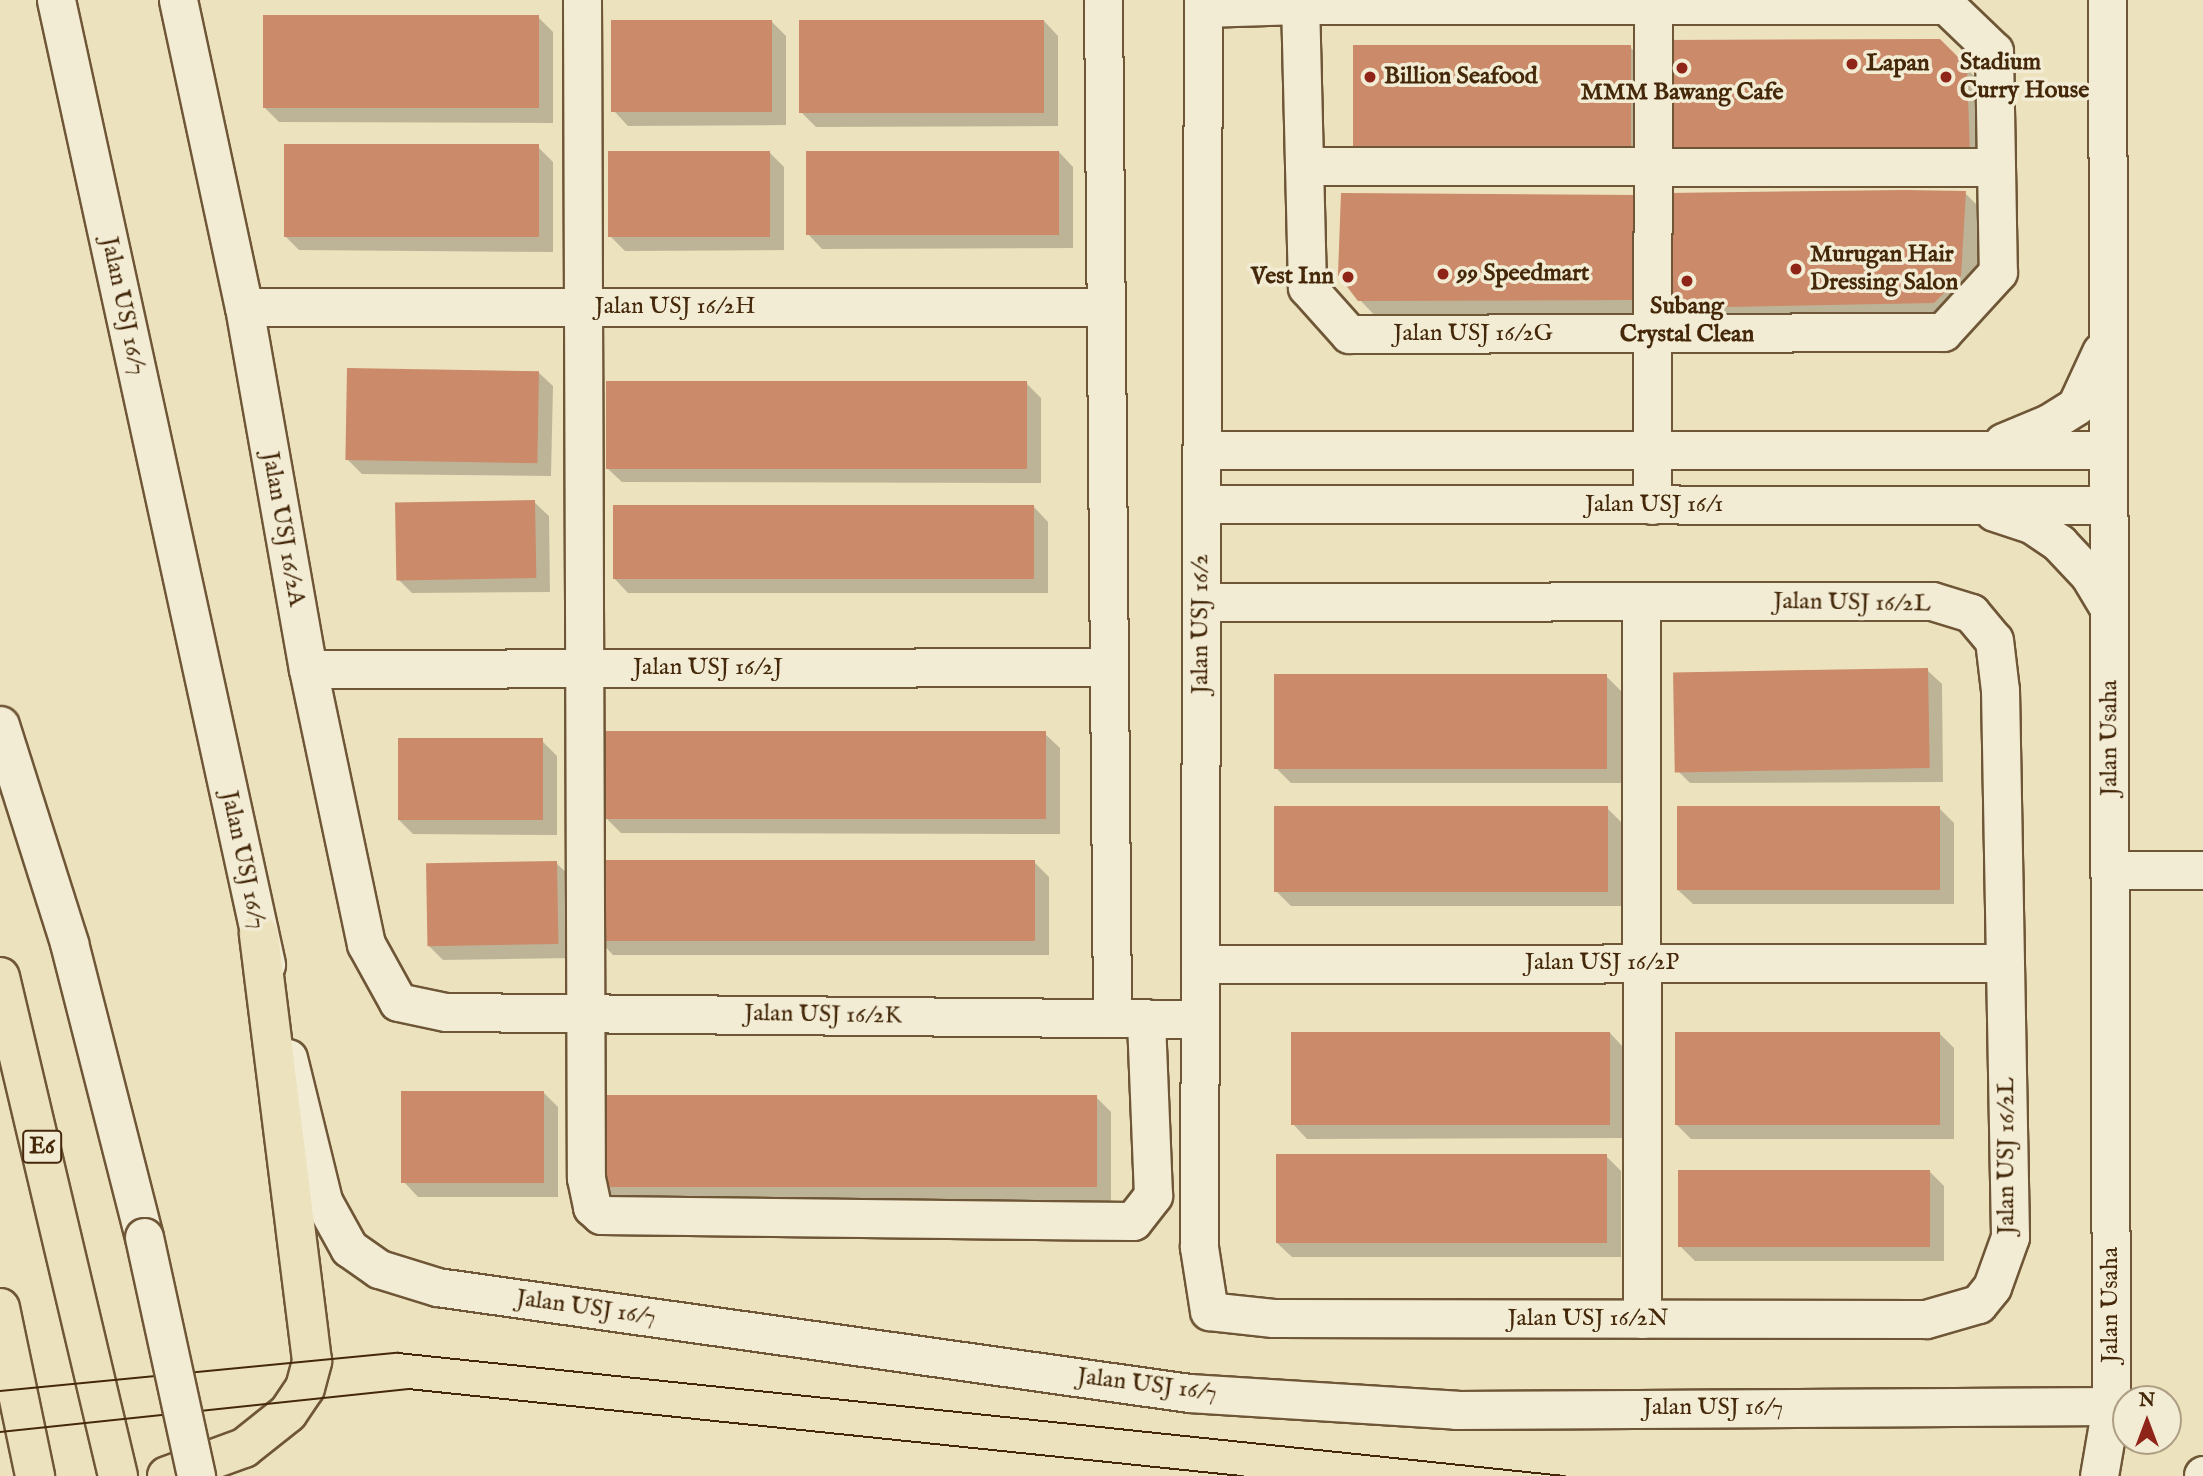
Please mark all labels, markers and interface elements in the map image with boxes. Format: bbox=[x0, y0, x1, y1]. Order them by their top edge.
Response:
place label: Stadium Curry House bbox=[1960, 49, 2089, 105]
place label: Lapan bbox=[1866, 50, 1930, 78]
marker: Lapan bbox=[1844, 56, 1860, 72]
marker: MMM Bawang Cafe bbox=[1674, 60, 1690, 76]
place label: Billion Seafood bbox=[1384, 63, 1538, 91]
marker: Billion Seafood bbox=[1362, 69, 1378, 85]
marker: Stadium Curry House bbox=[1938, 69, 1954, 85]
place label: MMM Bawang Cafe bbox=[1580, 79, 1784, 107]
street label: Jalan USJ 16/7 bbox=[94, 234, 152, 378]
place label: Murugan Hair Dressing Salon bbox=[1810, 241, 1958, 297]
place label: 99 Speedmart bbox=[1457, 260, 1589, 288]
marker: Murugan Hair Dressing Salon bbox=[1788, 261, 1804, 277]
place label: Vest Inn bbox=[1251, 263, 1334, 291]
marker: 99 Speedmart bbox=[1435, 266, 1451, 282]
marker: Vest Inn bbox=[1340, 269, 1356, 285]
marker: Subang Crystal Clean bbox=[1679, 273, 1695, 289]
street label: Jalan USJ 16/2H bbox=[595, 293, 755, 321]
place label: Subang Crystal Clean bbox=[1620, 293, 1754, 349]
street label: Jalan USJ 16/2G bbox=[1393, 320, 1553, 348]
street label: Jalan USJ 16/2A bbox=[255, 449, 311, 609]
street label: Jalan USJ 16/1 bbox=[1585, 491, 1723, 519]
street label: Jalan USJ 16/2 bbox=[1187, 554, 1215, 694]
street label: Jalan USJ 16/2L bbox=[1773, 587, 1931, 619]
street label: Jalan USJ 16/2J bbox=[633, 654, 783, 682]
street label: Jalan Usaha bbox=[2096, 680, 2124, 796]
street label: Jalan USJ 16/7 bbox=[214, 788, 272, 932]
street label: Jalan USJ 16/2P bbox=[1525, 949, 1679, 977]
street label: Jalan USJ 16/2K bbox=[744, 999, 902, 1031]
street label: Jalan USJ 16/2L bbox=[1993, 1077, 2021, 1235]
road number: E6 bbox=[21, 1128, 63, 1166]
street label: Jalan Usaha bbox=[2097, 1247, 2125, 1363]
street label: Jalan USJ 16/7 bbox=[514, 1284, 658, 1332]
street label: Jalan USJ 16/2N bbox=[1507, 1305, 1669, 1333]
street label: Jalan USJ 16/7 bbox=[1076, 1362, 1218, 1408]
north arrow bbox=[2112, 1385, 2182, 1455]
text: N bbox=[2139, 1389, 2155, 1413]
street label: Jalan USJ 16/7 bbox=[1643, 1394, 1783, 1422]

